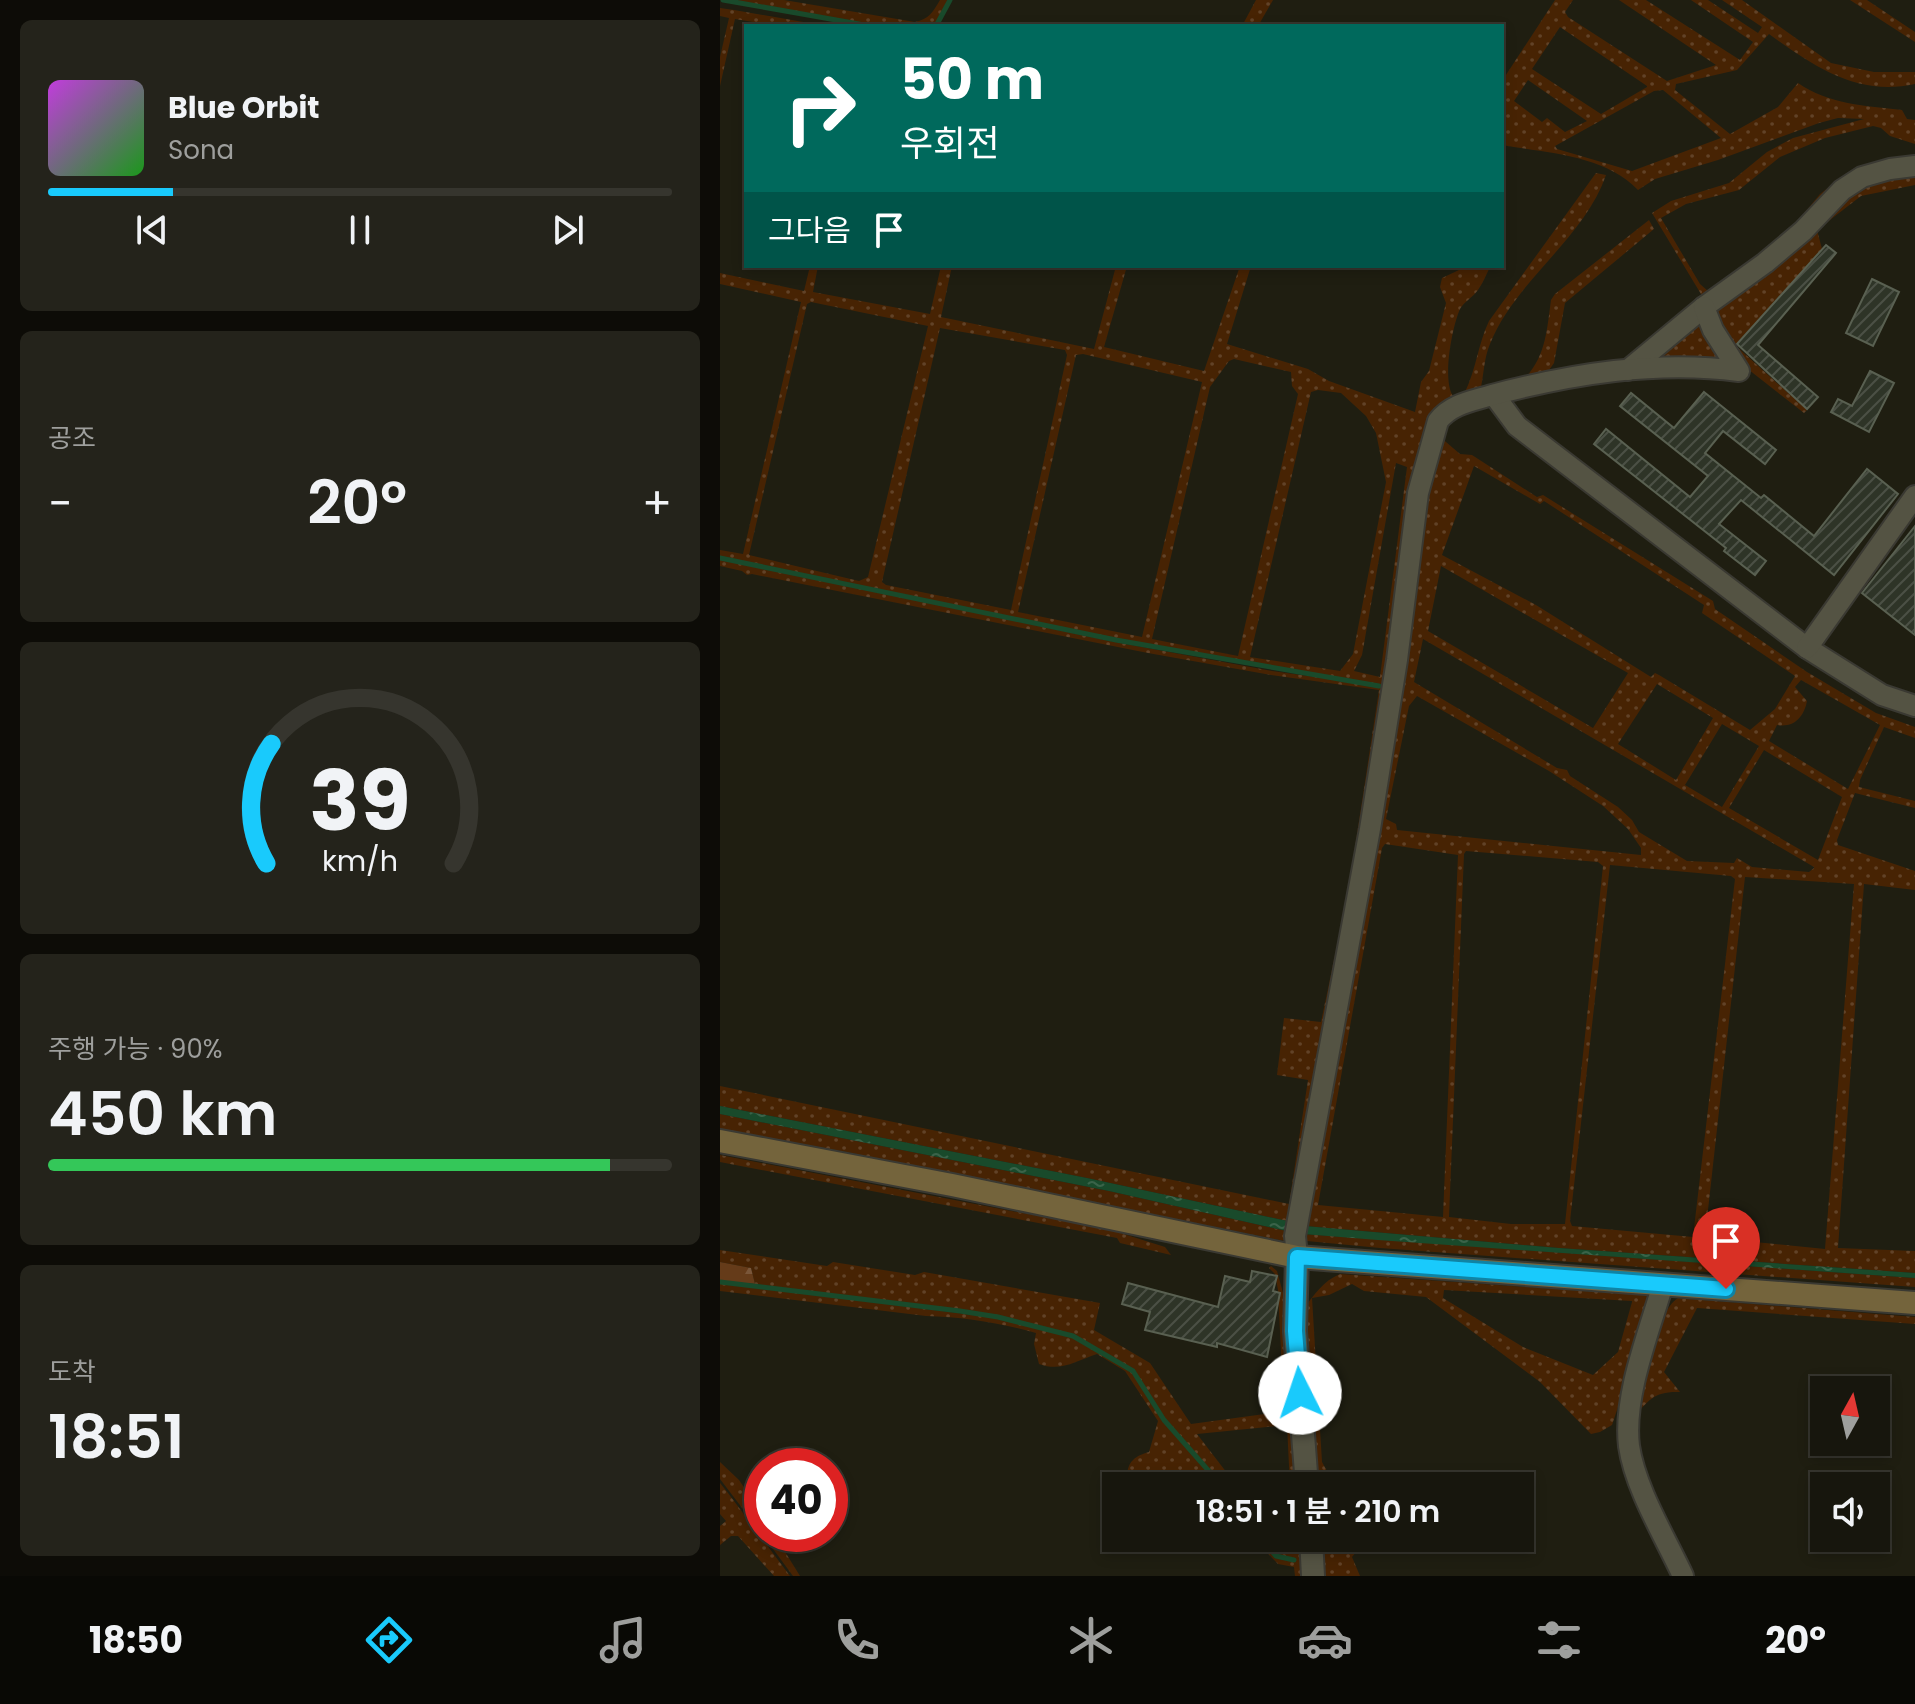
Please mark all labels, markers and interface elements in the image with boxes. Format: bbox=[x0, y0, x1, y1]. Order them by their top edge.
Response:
text: 50 m bbox=[900, 40, 1044, 119]
icon: right bbox=[768, 56, 872, 160]
text: Blue Orbit bbox=[168, 86, 320, 129]
text: 우회전 bbox=[900, 118, 999, 169]
text: Sona bbox=[168, 132, 234, 168]
icon: previous bbox=[130, 208, 174, 252]
icon: pause bbox=[338, 208, 382, 252]
icon: next bbox=[546, 208, 590, 252]
icon: arrive bbox=[867, 208, 911, 252]
text: 그다음 bbox=[768, 209, 851, 252]
text: 공조 bbox=[48, 420, 96, 456]
text: 20° bbox=[307, 461, 407, 545]
text: − bbox=[48, 473, 72, 534]
text: + bbox=[642, 473, 672, 534]
text: 39 bbox=[309, 743, 411, 859]
text: km/h bbox=[322, 841, 398, 881]
text: 주행 가능 · 90% bbox=[48, 1031, 222, 1067]
text: 450 km bbox=[48, 1072, 277, 1156]
pin bbox=[1692, 1207, 1760, 1289]
icon: arrive bbox=[1704, 1219, 1748, 1263]
position arrow bbox=[1258, 1351, 1342, 1435]
text: 도착 bbox=[48, 1354, 96, 1390]
north arrow bbox=[1810, 1376, 1890, 1456]
map controls bbox=[1810, 1376, 1890, 1552]
text: 18:51 bbox=[48, 1395, 184, 1479]
speed limit sign: 40 bbox=[744, 1448, 848, 1552]
button: sound bbox=[1810, 1472, 1890, 1552]
text: 18:51 · 1 분 · 210 m bbox=[1196, 1490, 1440, 1533]
icon: directions bbox=[361, 1612, 417, 1668]
icon: music bbox=[595, 1612, 651, 1668]
icon: phone bbox=[829, 1612, 885, 1668]
icon: climate bbox=[1063, 1612, 1119, 1668]
icon: car bbox=[1297, 1612, 1353, 1668]
icon: filters bbox=[1531, 1612, 1587, 1668]
text: 18:50 bbox=[89, 1615, 183, 1666]
text: 20° bbox=[1765, 1615, 1826, 1666]

